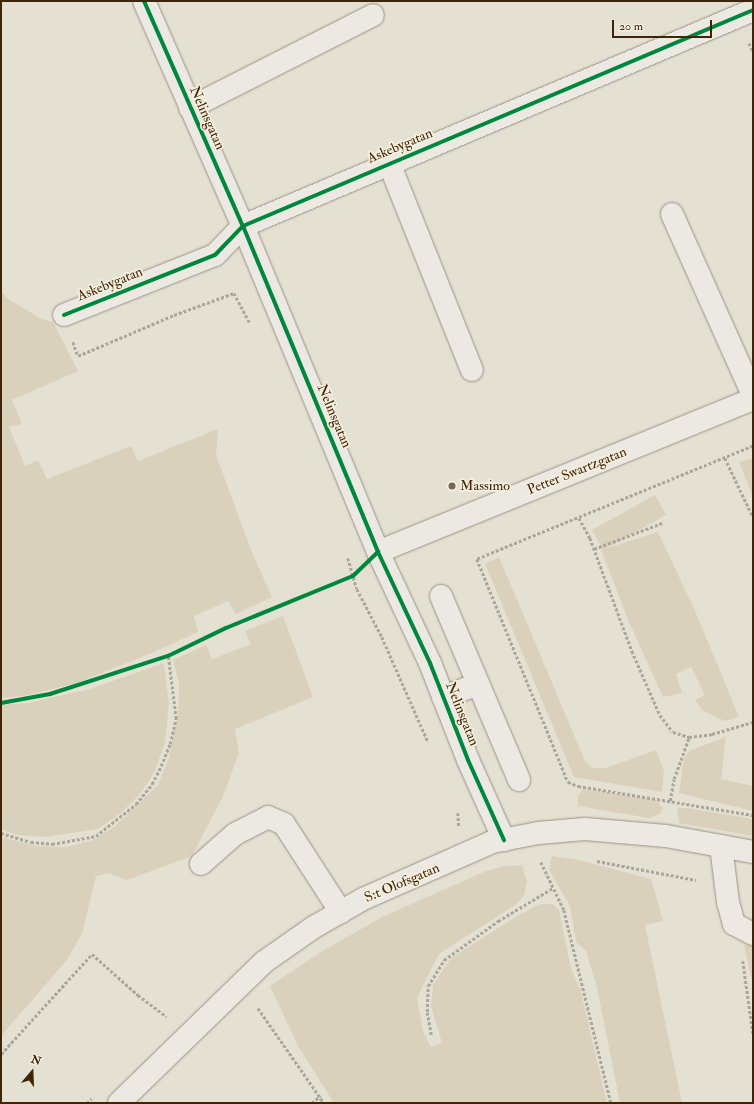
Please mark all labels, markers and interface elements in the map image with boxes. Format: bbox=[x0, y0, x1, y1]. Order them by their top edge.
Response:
scale bar bbox=[614, 12, 714, 38]
text: 20 m bbox=[619, 19, 643, 34]
street label: Nelinsgatan bbox=[186, 84, 228, 152]
street label: Askebygatan bbox=[365, 125, 435, 167]
street label: Askebygatan bbox=[75, 263, 145, 305]
street label: Nelinsgatan bbox=[313, 382, 355, 450]
street label: Petter Swartzgatan bbox=[525, 443, 629, 499]
place label: Massimo bbox=[460, 478, 510, 494]
marker: Massimo bbox=[447, 481, 457, 491]
street label: Nelinsgatan bbox=[442, 680, 482, 748]
street label: S:t Olofsgatan bbox=[362, 860, 442, 906]
north arrow bbox=[12, 1052, 52, 1092]
text: N bbox=[29, 1052, 43, 1068]

